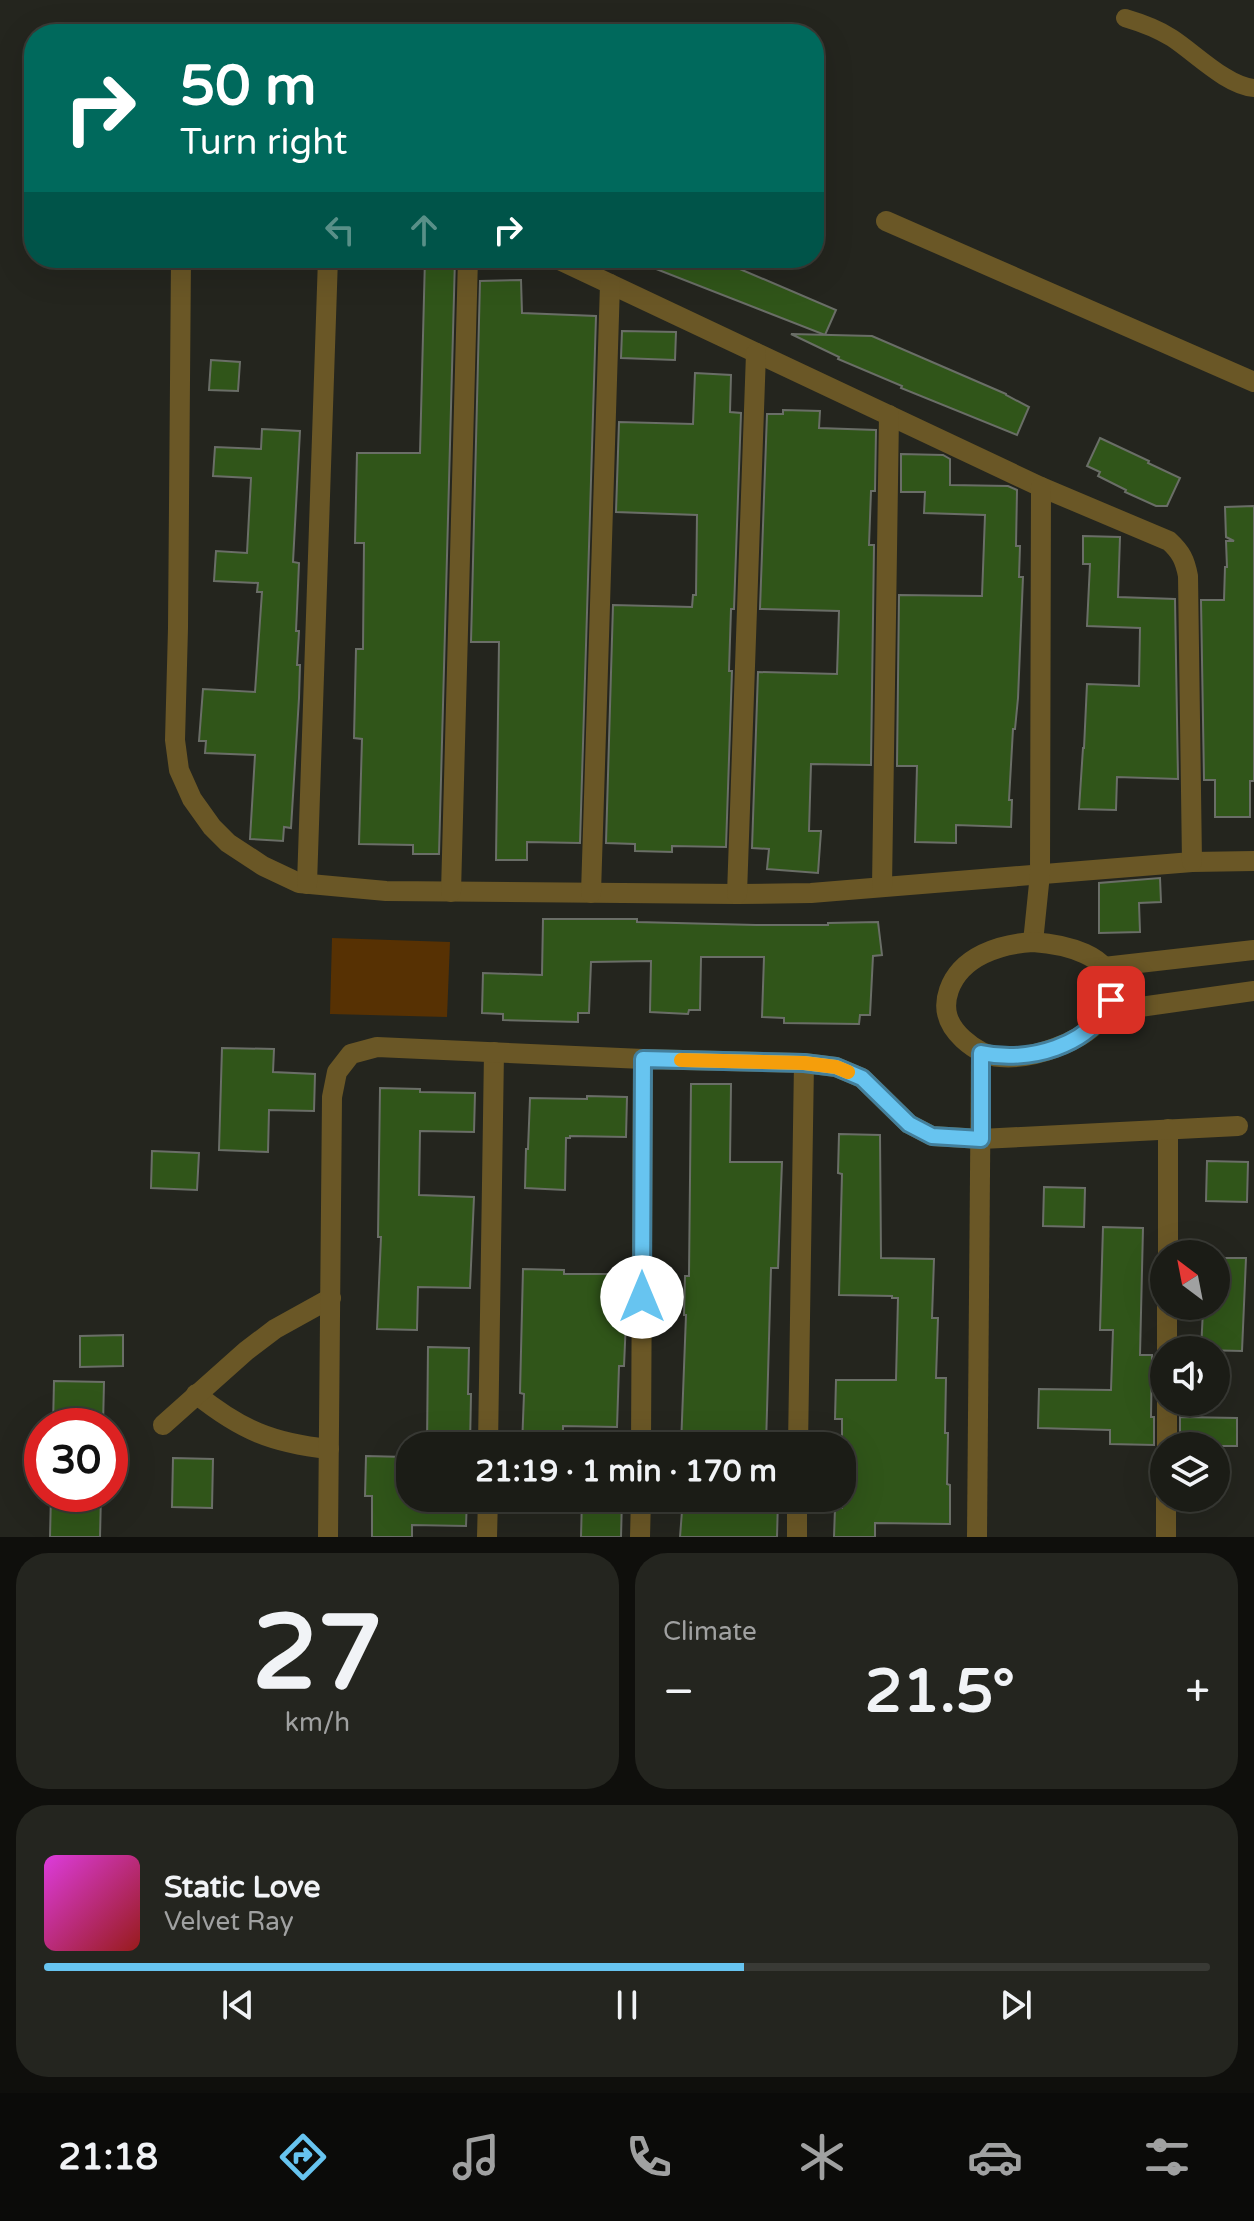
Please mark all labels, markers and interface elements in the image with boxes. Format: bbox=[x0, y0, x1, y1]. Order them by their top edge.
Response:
text: 50 m bbox=[180, 53, 316, 120]
icon: right bbox=[48, 56, 152, 160]
text: Turn right bbox=[180, 121, 347, 164]
icon: left bbox=[318, 208, 362, 252]
icon: ahead bbox=[402, 208, 446, 252]
icon: right bbox=[486, 208, 530, 252]
pin bbox=[1077, 966, 1145, 1034]
icon: arrive bbox=[1089, 978, 1133, 1022]
north arrow bbox=[1150, 1240, 1230, 1320]
map controls bbox=[1150, 1240, 1230, 1512]
position arrow bbox=[600, 1255, 684, 1339]
button: sound bbox=[1150, 1336, 1230, 1416]
speed limit sign: 30 bbox=[24, 1408, 128, 1512]
button: layers bbox=[1150, 1432, 1230, 1512]
text: 21:19 · 1 min · 170 m bbox=[475, 1453, 777, 1490]
text: 27 bbox=[252, 1592, 383, 1717]
text: Climate bbox=[663, 1616, 757, 1647]
text: 21.5° bbox=[865, 1656, 1015, 1728]
text: − bbox=[663, 1666, 694, 1719]
text: + bbox=[1185, 1666, 1210, 1719]
text: km/h bbox=[285, 1707, 350, 1738]
text: Static Love bbox=[164, 1869, 320, 1906]
text: Velvet Ray bbox=[164, 1906, 294, 1937]
icon: previous bbox=[216, 1983, 260, 2027]
icon: pause bbox=[605, 1983, 649, 2027]
icon: next bbox=[994, 1983, 1038, 2027]
icon: directions bbox=[275, 2129, 331, 2185]
icon: music bbox=[448, 2129, 504, 2185]
icon: phone bbox=[621, 2129, 677, 2185]
icon: climate bbox=[794, 2129, 850, 2185]
icon: car bbox=[967, 2129, 1023, 2185]
icon: filters bbox=[1139, 2129, 1195, 2185]
text: 21:18 bbox=[58, 2136, 158, 2179]

